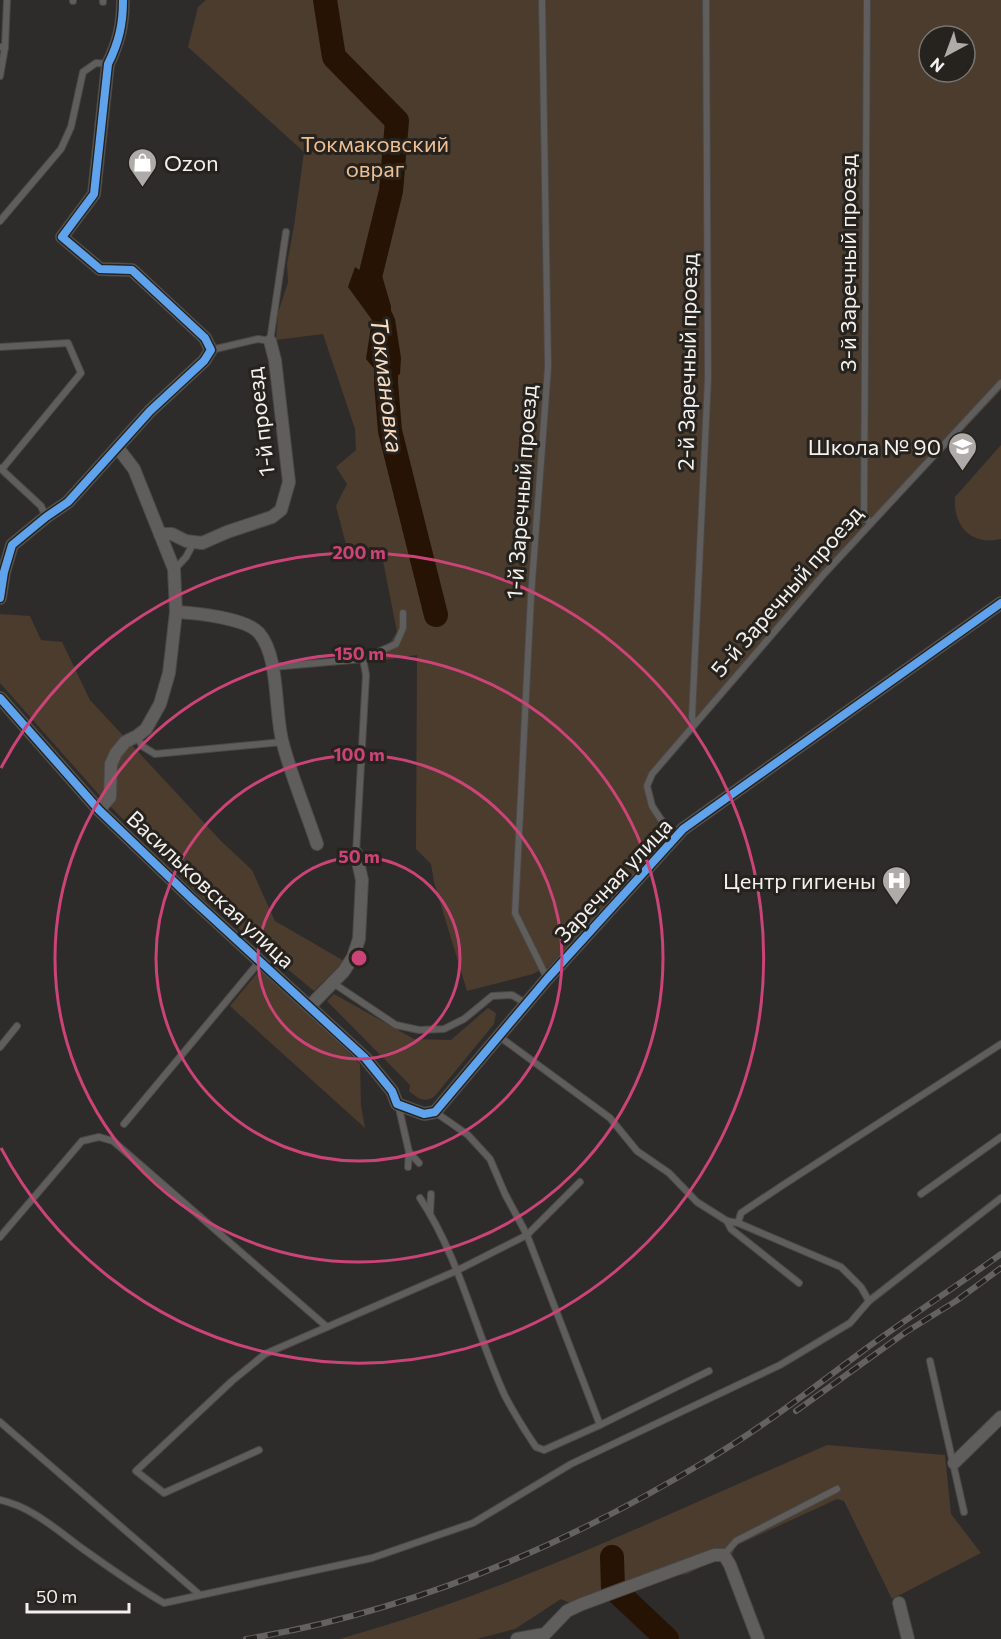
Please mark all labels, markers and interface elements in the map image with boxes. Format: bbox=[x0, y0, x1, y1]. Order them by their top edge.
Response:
north arrow bbox=[917, 24, 977, 84]
text: N bbox=[926, 55, 948, 77]
park label: Токмаковский овраг bbox=[301, 130, 449, 182]
shop icon: Ozon bbox=[127, 146, 159, 188]
place label: Ozon bbox=[164, 149, 219, 176]
street label: 3-й Заречный проезд bbox=[834, 154, 861, 372]
street label: 2-й Заречный проезд bbox=[672, 253, 702, 471]
water label: Токмановка bbox=[365, 316, 411, 454]
street label: 1-й проезд bbox=[240, 366, 280, 478]
street label: 1-й Заречный проезд bbox=[500, 384, 542, 600]
school or university icon: Школа № 90 bbox=[946, 430, 978, 472]
place label: Школа № 90 bbox=[808, 433, 941, 460]
street label: 5-й Заречный проезд bbox=[704, 500, 868, 682]
text: 200 m bbox=[332, 541, 386, 563]
text: 150 m bbox=[334, 642, 384, 664]
text: 100 m bbox=[333, 743, 385, 765]
street label: Васильковская улица bbox=[122, 804, 300, 974]
street label: Заречная улица bbox=[549, 812, 677, 948]
text: 50 m bbox=[338, 845, 380, 867]
hospital icon: Центр гигиены bbox=[881, 864, 913, 906]
place label: Центр гигиены bbox=[723, 867, 876, 894]
centre of rings bbox=[349, 948, 369, 968]
scale bar bbox=[27, 1576, 129, 1614]
text: 50 m bbox=[36, 1585, 77, 1607]

